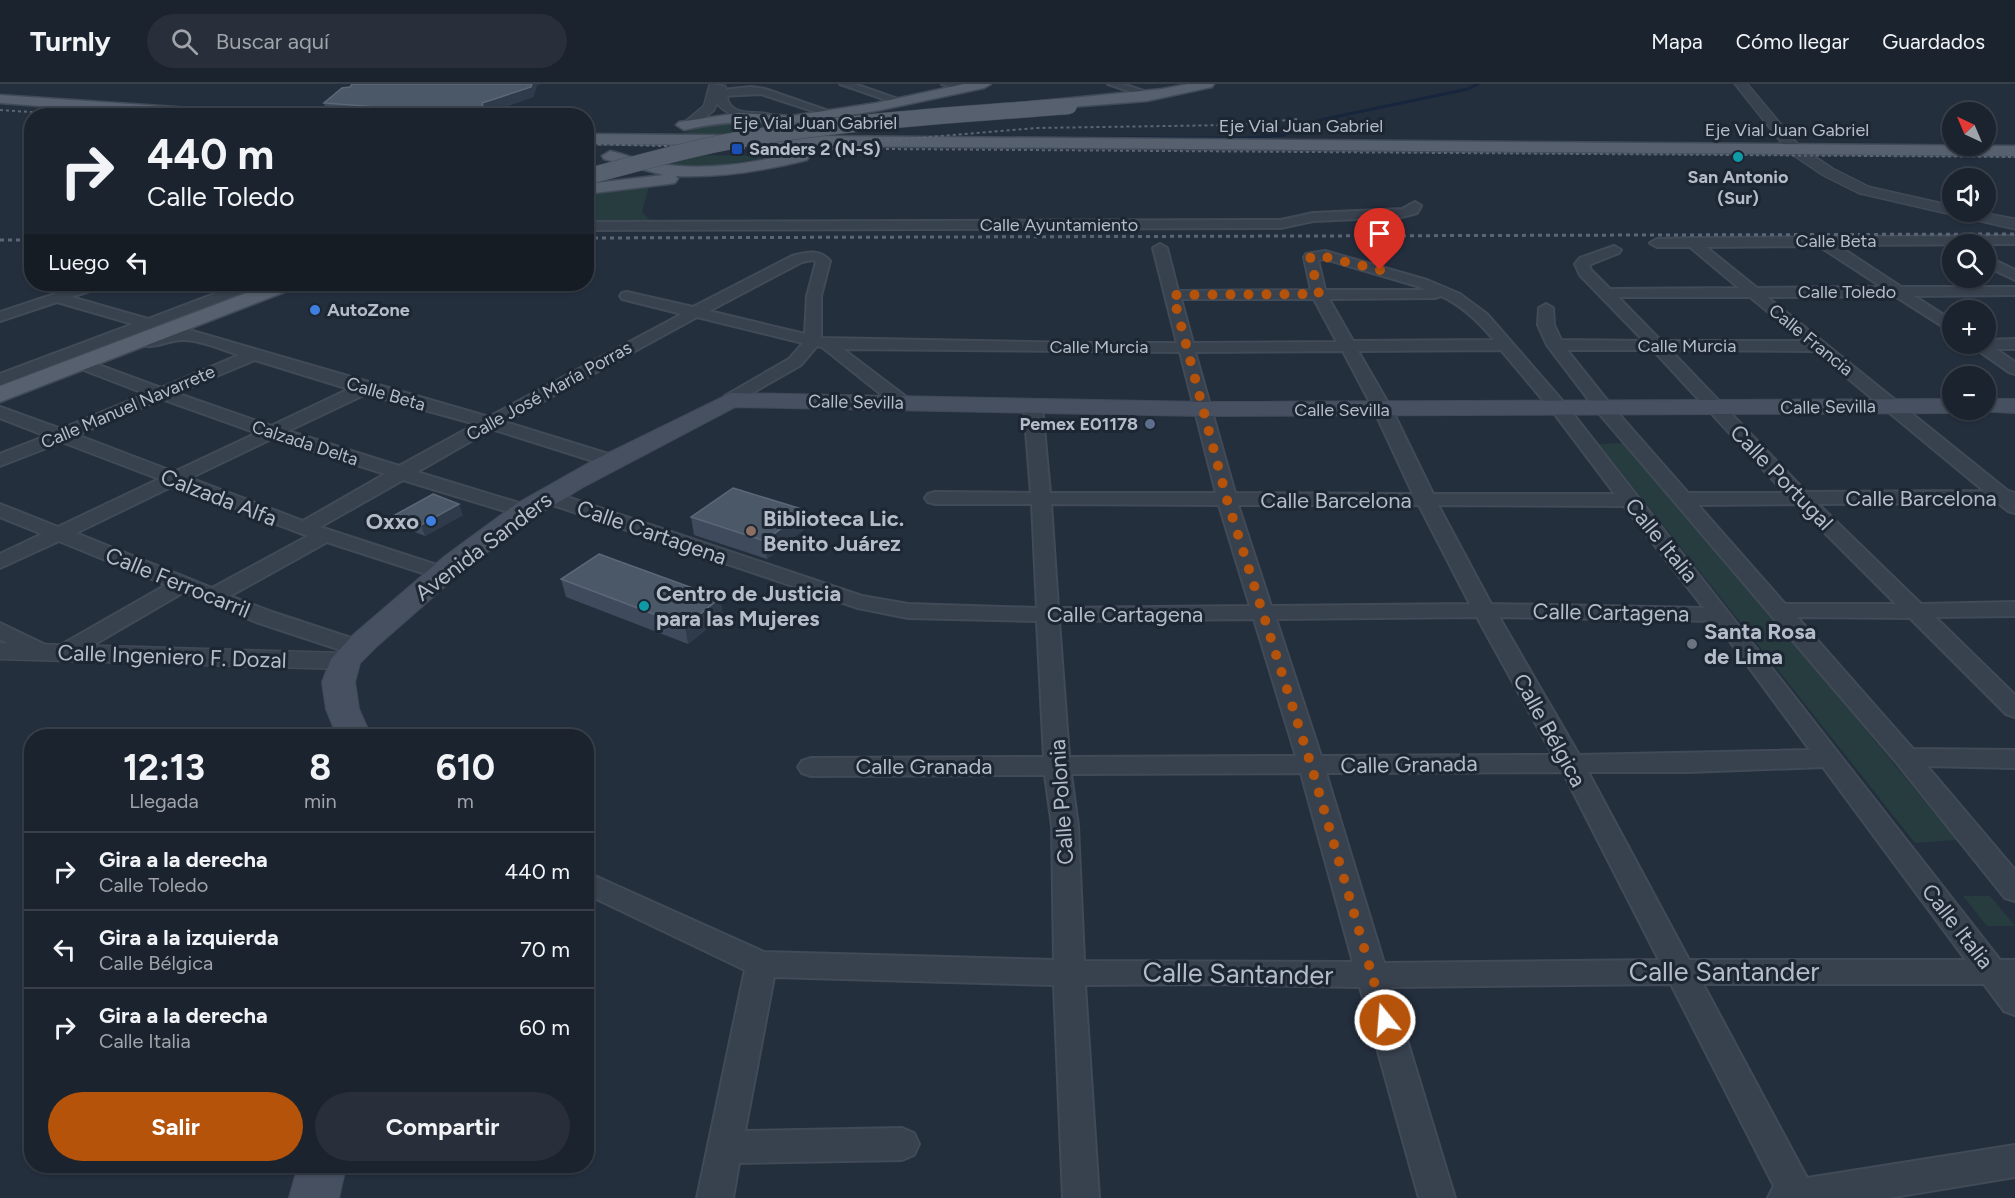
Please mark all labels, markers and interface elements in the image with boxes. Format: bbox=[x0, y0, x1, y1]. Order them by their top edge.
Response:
search box bbox=[147, 14, 567, 68]
text: Turnly bbox=[30, 24, 111, 58]
icon: search bbox=[168, 25, 201, 58]
text: Buscar aquí bbox=[216, 28, 329, 55]
text: Mapa bbox=[1651, 29, 1703, 54]
text: Cómo llegar bbox=[1736, 29, 1849, 54]
text: Guardados bbox=[1882, 29, 1985, 54]
north arrow bbox=[1942, 102, 1996, 156]
map controls bbox=[1942, 102, 1996, 420]
street label: Eje Vial Juan Gabriel bbox=[733, 112, 897, 134]
street label: Eje Vial Juan Gabriel bbox=[1219, 115, 1383, 137]
street label: Eje Vial Juan Gabriel bbox=[1705, 119, 1869, 141]
text: 440 m bbox=[147, 129, 274, 180]
icon: right bbox=[48, 132, 126, 210]
place label: Sanders 2 (N-S) bbox=[749, 138, 881, 160]
marker: Sanders 2 (N-S) bbox=[730, 142, 744, 156]
marker: San Antonio (Sur) bbox=[1731, 150, 1745, 164]
place label: San Antonio (Sur) bbox=[1687, 166, 1789, 209]
button: sound bbox=[1942, 168, 1996, 222]
text: Calle Toledo bbox=[147, 180, 295, 213]
pin bbox=[1354, 208, 1405, 270]
street label: Calle Ayuntamiento bbox=[980, 214, 1138, 236]
icon: arrive bbox=[1363, 217, 1396, 250]
street label: Calle Beta bbox=[1795, 230, 1877, 252]
button: search bbox=[1942, 234, 1996, 288]
icon: left bbox=[121, 246, 154, 279]
text: Luego bbox=[48, 249, 109, 276]
street label: Calle Toledo bbox=[1798, 281, 1896, 303]
place label: AutoZone bbox=[327, 299, 410, 321]
street label: Calle Francia bbox=[1764, 299, 1858, 381]
button: + bbox=[1942, 300, 1996, 354]
marker: AutoZone bbox=[308, 303, 322, 317]
street label: Calle Murcia bbox=[1638, 335, 1736, 357]
street label: Calle José María Porras bbox=[463, 336, 635, 446]
street label: Calle Murcia bbox=[1050, 336, 1148, 358]
street label: Calle Manuel Navarrete bbox=[38, 360, 219, 454]
button: − bbox=[1942, 366, 1996, 420]
street label: Calle Beta bbox=[344, 372, 428, 416]
street label: Calle Sevilla bbox=[808, 390, 904, 414]
street label: Calle Sevilla bbox=[1780, 395, 1876, 419]
street label: Calle Sevilla bbox=[1294, 399, 1390, 421]
place label: Pemex E01178 bbox=[1020, 413, 1138, 435]
street label: Calzada Delta bbox=[249, 415, 361, 471]
marker: Pemex E01178 bbox=[1143, 417, 1157, 431]
street label: Calle Portugal bbox=[1725, 419, 1839, 536]
street label: Calzada Alfa bbox=[157, 463, 281, 532]
street label: Calle Barcelona bbox=[1845, 485, 1997, 512]
street label: Avenida Sanders bbox=[410, 486, 557, 607]
street label: Calle Barcelona bbox=[1260, 487, 1412, 514]
street label: Calle Italia bbox=[1619, 493, 1704, 588]
street label: Calle Cartagena bbox=[573, 494, 730, 571]
place label: Biblioteca Lic. Benito Juárez bbox=[763, 505, 904, 557]
place label: Oxxo bbox=[366, 508, 419, 535]
marker: Oxxo bbox=[424, 514, 438, 528]
marker: Biblioteca Lic. Benito Juárez bbox=[744, 524, 758, 538]
street label: Calle Ferrocarril bbox=[102, 541, 254, 624]
place label: Centro de Justicia para las Mujeres bbox=[656, 580, 841, 632]
street label: Calle Cartagena bbox=[1532, 598, 1690, 627]
marker: Centro de Justicia para las Mujeres bbox=[637, 599, 651, 613]
street label: Calle Cartagena bbox=[1047, 601, 1203, 628]
place label: Santa Rosa de Lima bbox=[1704, 618, 1816, 670]
marker: Santa Rosa de Lima bbox=[1685, 637, 1699, 651]
street label: Calle Ingeniero F. Dozal bbox=[57, 639, 287, 674]
street label: Calle Bélgica bbox=[1507, 669, 1592, 792]
street label: Calle Polonia bbox=[1044, 738, 1079, 866]
text: 12:13 bbox=[123, 746, 205, 789]
text: 8 bbox=[309, 746, 331, 789]
text: 610 bbox=[436, 746, 495, 789]
street label: Calle Granada bbox=[1340, 750, 1478, 779]
street label: Calle Granada bbox=[855, 753, 993, 780]
text: Llegada bbox=[129, 789, 199, 813]
text: min bbox=[304, 789, 337, 813]
text: m bbox=[457, 789, 474, 813]
text: Gira a la derecha bbox=[99, 846, 268, 873]
icon: right bbox=[48, 855, 81, 888]
text: 440 m bbox=[504, 858, 570, 885]
text: Calle Toledo bbox=[99, 873, 208, 897]
street label: Calle Italia bbox=[1916, 878, 1999, 974]
text: Gira a la izquierda bbox=[99, 924, 279, 951]
icon: left bbox=[48, 933, 81, 966]
text: 70 m bbox=[520, 936, 570, 963]
text: Calle Bélgica bbox=[99, 951, 213, 975]
street label: Calle Santander bbox=[1142, 955, 1334, 992]
street label: Calle Santander bbox=[1629, 955, 1819, 988]
position arrow bbox=[1353, 988, 1417, 1052]
text: Gira a la derecha bbox=[99, 1002, 268, 1029]
icon: right bbox=[48, 1011, 81, 1044]
text: 60 m bbox=[519, 1014, 570, 1041]
text: Calle Italia bbox=[99, 1029, 191, 1053]
button: Salir bbox=[48, 1092, 303, 1161]
button: Compartir bbox=[315, 1092, 570, 1161]

